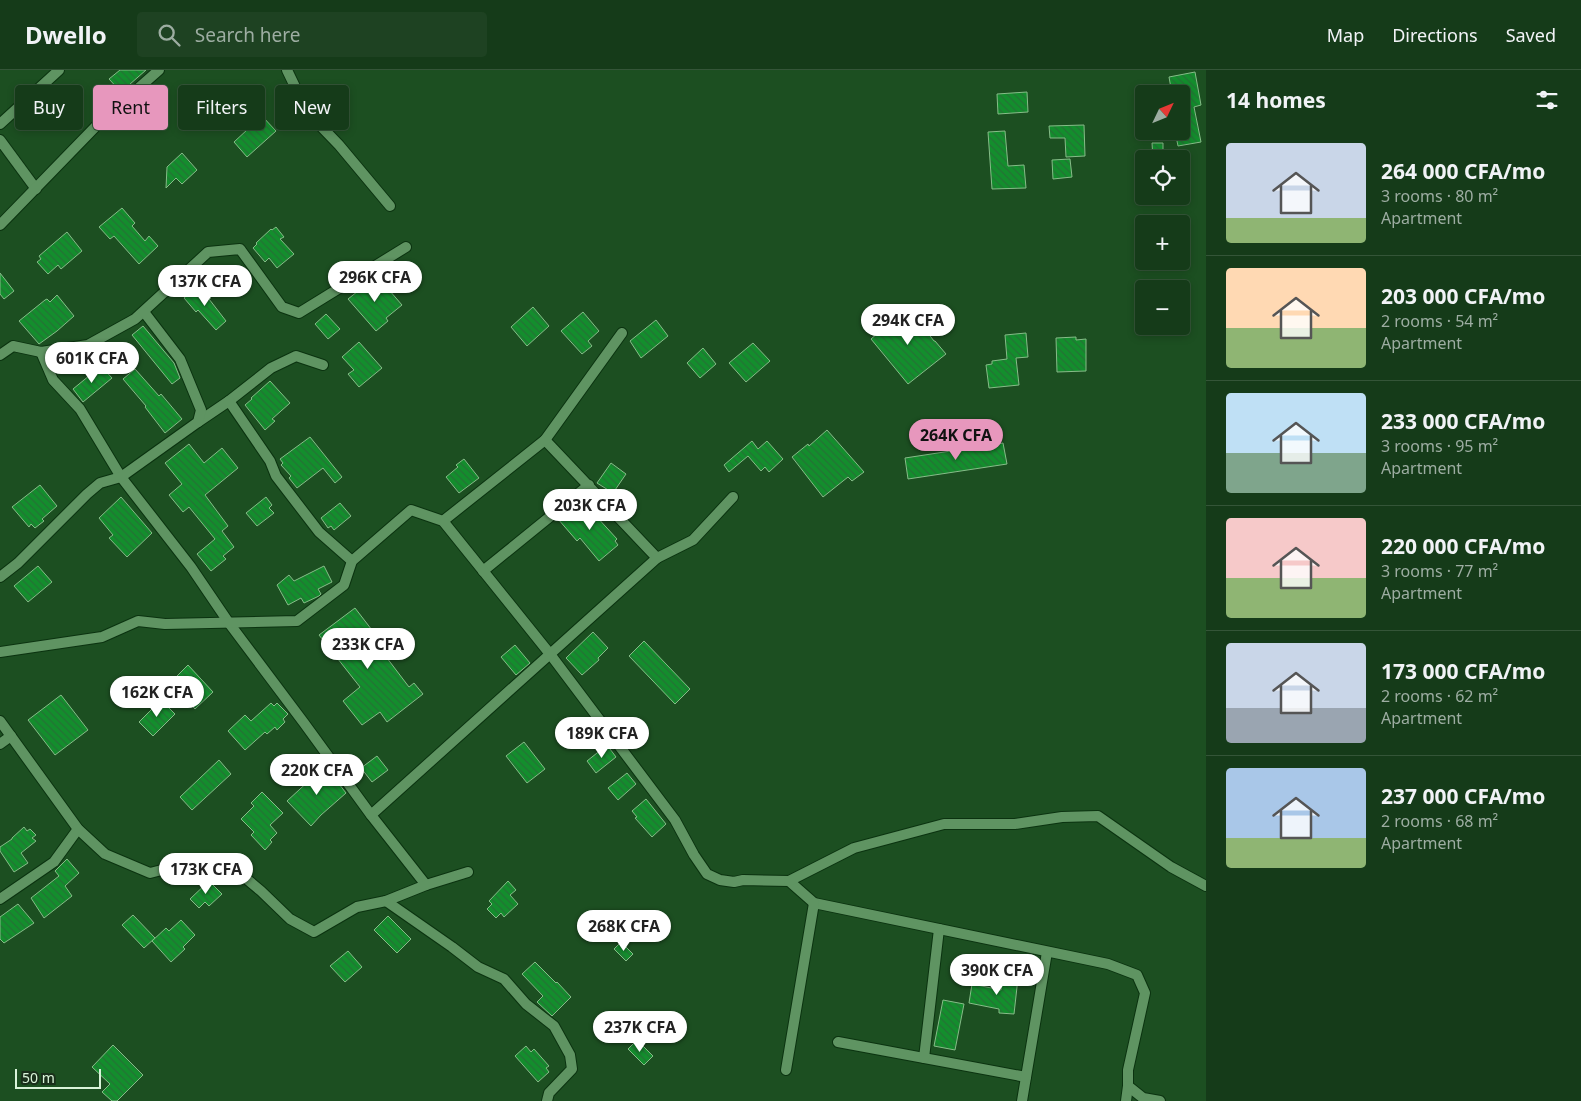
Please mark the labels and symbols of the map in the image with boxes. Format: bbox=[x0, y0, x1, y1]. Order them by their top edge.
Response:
north arrow bbox=[1135, 85, 1190, 140]
pin: 296K CFA bbox=[323, 260, 427, 303]
pin: 137K CFA bbox=[153, 264, 257, 307]
pin: 294K CFA bbox=[856, 304, 960, 346]
pin: 601K CFA bbox=[40, 342, 144, 384]
pin: 264K CFA bbox=[904, 418, 1008, 461]
pin: 203K CFA bbox=[538, 488, 642, 531]
pin: 233K CFA bbox=[316, 628, 420, 670]
pin: 162K CFA bbox=[105, 676, 209, 718]
pin: 189K CFA bbox=[550, 716, 654, 759]
pin: 220K CFA bbox=[265, 754, 369, 796]
pin: 173K CFA bbox=[154, 852, 258, 895]
pin: 268K CFA bbox=[572, 910, 676, 952]
pin: 390K CFA bbox=[945, 954, 1049, 996]
pin: 237K CFA bbox=[588, 1010, 692, 1053]
scale bar bbox=[15, 1066, 101, 1089]

